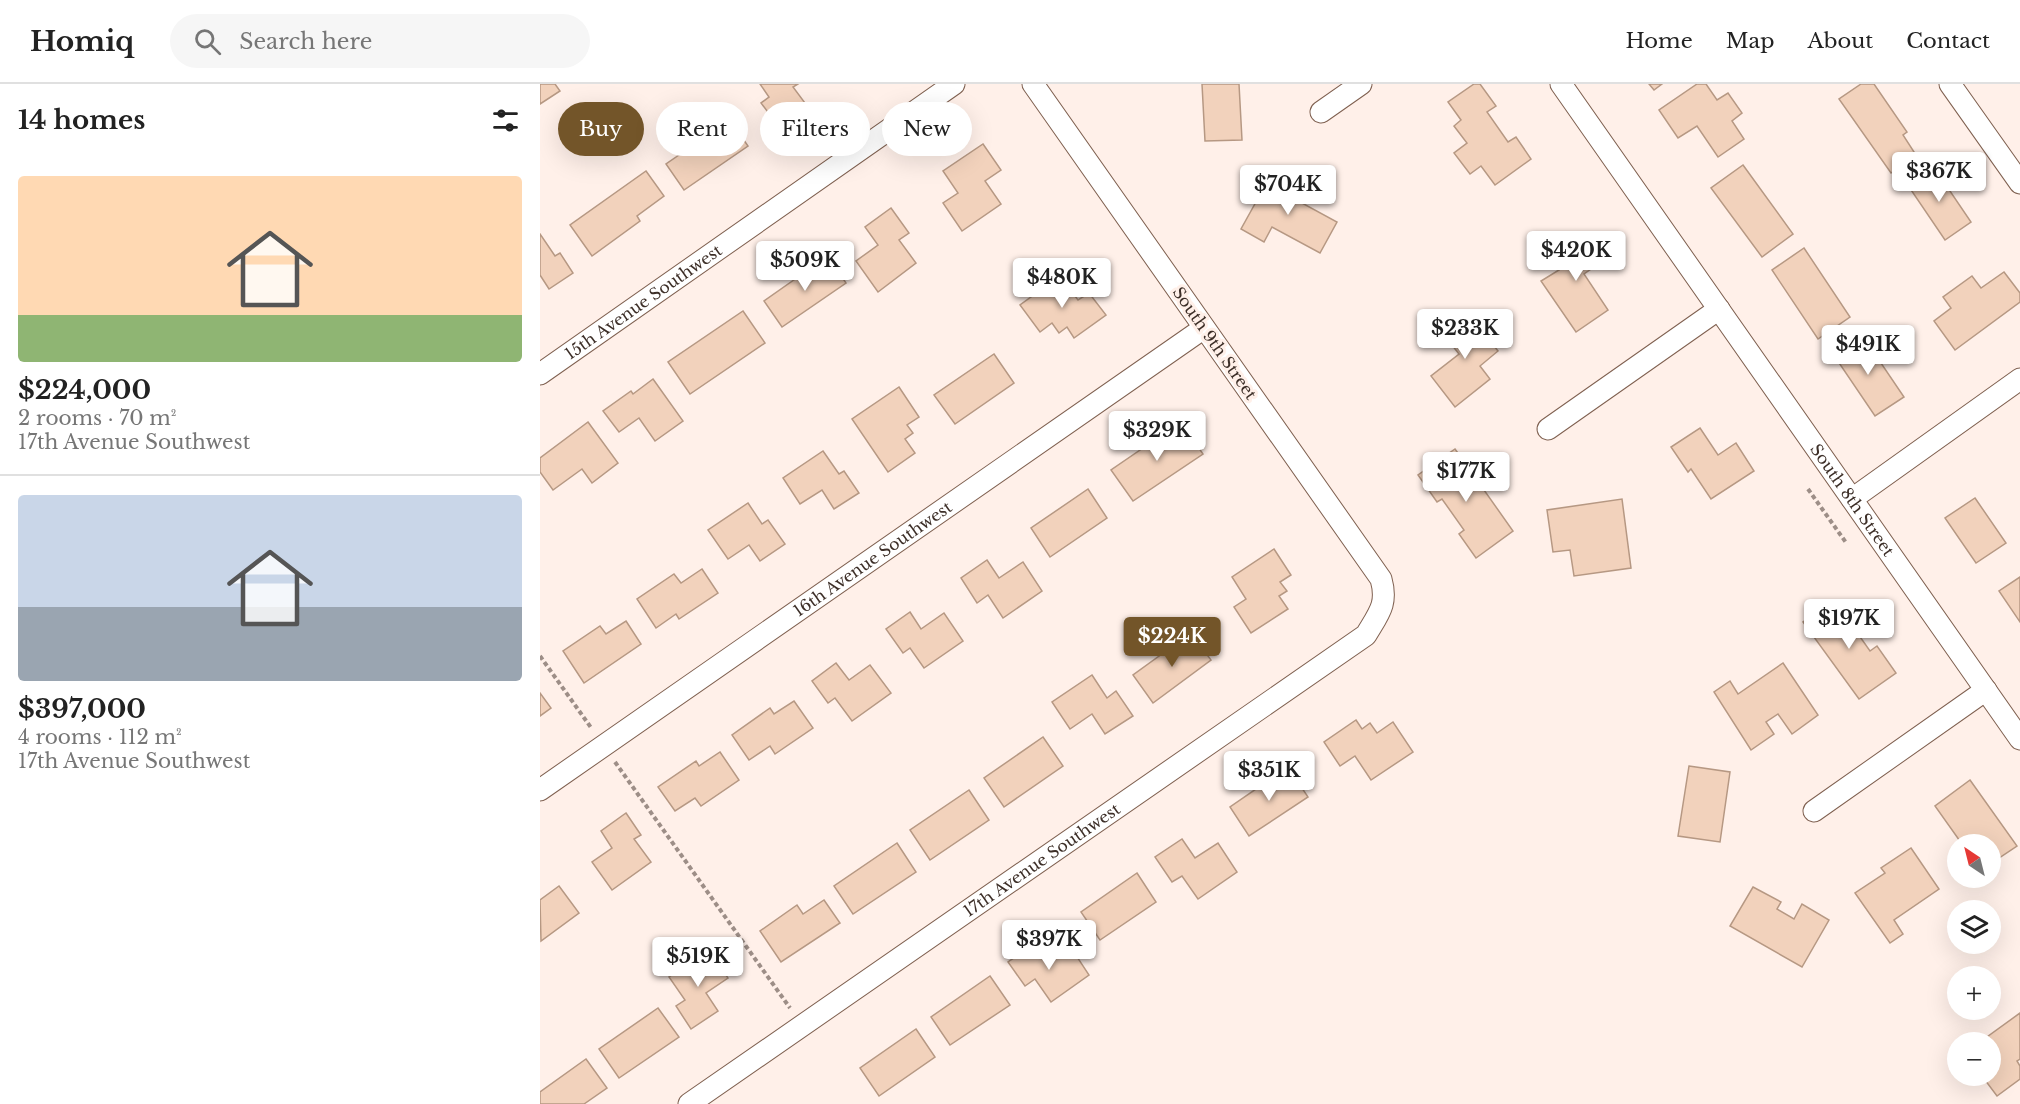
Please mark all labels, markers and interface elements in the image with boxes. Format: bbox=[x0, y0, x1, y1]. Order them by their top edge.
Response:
search box bbox=[170, 14, 590, 68]
text: Homiq bbox=[30, 24, 134, 59]
icon: search bbox=[191, 25, 224, 58]
text: Search here bbox=[239, 28, 372, 55]
text: Home bbox=[1626, 28, 1693, 54]
text: Map bbox=[1726, 28, 1774, 54]
text: About bbox=[1807, 28, 1873, 54]
text: Contact bbox=[1906, 28, 1990, 54]
chip: Buy bbox=[558, 102, 644, 156]
chip: Rent bbox=[656, 102, 748, 156]
chip: Filters bbox=[760, 102, 870, 156]
chip: New bbox=[882, 102, 972, 156]
text: 14 homes bbox=[18, 104, 145, 136]
icon: filters bbox=[489, 104, 522, 137]
pin: $367K bbox=[1897, 152, 1981, 203]
text: $367K bbox=[1906, 159, 1972, 183]
pin: $704K bbox=[1246, 165, 1330, 216]
text: $704K bbox=[1254, 172, 1322, 196]
icon: home bbox=[216, 215, 324, 323]
pin: $420K bbox=[1534, 231, 1618, 282]
text: $420K bbox=[1541, 238, 1611, 262]
street label: 15th Avenue Southwest bbox=[561, 240, 726, 364]
pin: $509K bbox=[763, 241, 847, 292]
text: $509K bbox=[770, 248, 840, 272]
pin: $480K bbox=[1020, 258, 1104, 309]
text: $480K bbox=[1027, 265, 1097, 289]
street label: South 9th Street bbox=[1169, 283, 1261, 403]
pin: $233K bbox=[1423, 309, 1507, 360]
text: $233K bbox=[1431, 316, 1499, 340]
pin: $491K bbox=[1826, 325, 1910, 376]
text: $491K bbox=[1836, 332, 1900, 356]
text: $224,000 bbox=[18, 374, 151, 406]
text: 2 rooms · 70 m² bbox=[18, 406, 176, 430]
pin: $329K bbox=[1115, 411, 1199, 462]
text: $329K bbox=[1123, 418, 1191, 442]
text: 17th Avenue Southwest bbox=[18, 430, 250, 454]
street label: South 8th Street bbox=[1806, 440, 1899, 560]
pin: $177K bbox=[1424, 452, 1508, 503]
text: $177K bbox=[1437, 459, 1495, 483]
street label: 16th Avenue Southwest bbox=[789, 497, 955, 621]
icon: home bbox=[216, 534, 324, 642]
pin: $197K bbox=[1807, 599, 1891, 650]
text: $197K bbox=[1818, 606, 1880, 630]
pin: $224K bbox=[1130, 617, 1214, 668]
text: $224K bbox=[1138, 624, 1206, 648]
text: $397,000 bbox=[18, 693, 146, 725]
text: 4 rooms · 112 m² bbox=[18, 725, 182, 749]
text: 17th Avenue Southwest bbox=[18, 749, 250, 773]
pin: $351K bbox=[1227, 751, 1311, 802]
text: $351K bbox=[1238, 758, 1300, 782]
street label: 17th Avenue Southwest bbox=[960, 799, 1124, 921]
north arrow bbox=[1947, 834, 2001, 888]
map controls bbox=[1947, 834, 2001, 1086]
button: layers bbox=[1947, 900, 2001, 954]
pin: $397K bbox=[1007, 920, 1091, 971]
text: $397K bbox=[1016, 927, 1082, 951]
pin: $519K bbox=[656, 937, 740, 988]
text: $519K bbox=[666, 944, 730, 968]
button: + bbox=[1947, 966, 2001, 1020]
button: − bbox=[1947, 1032, 2001, 1086]

